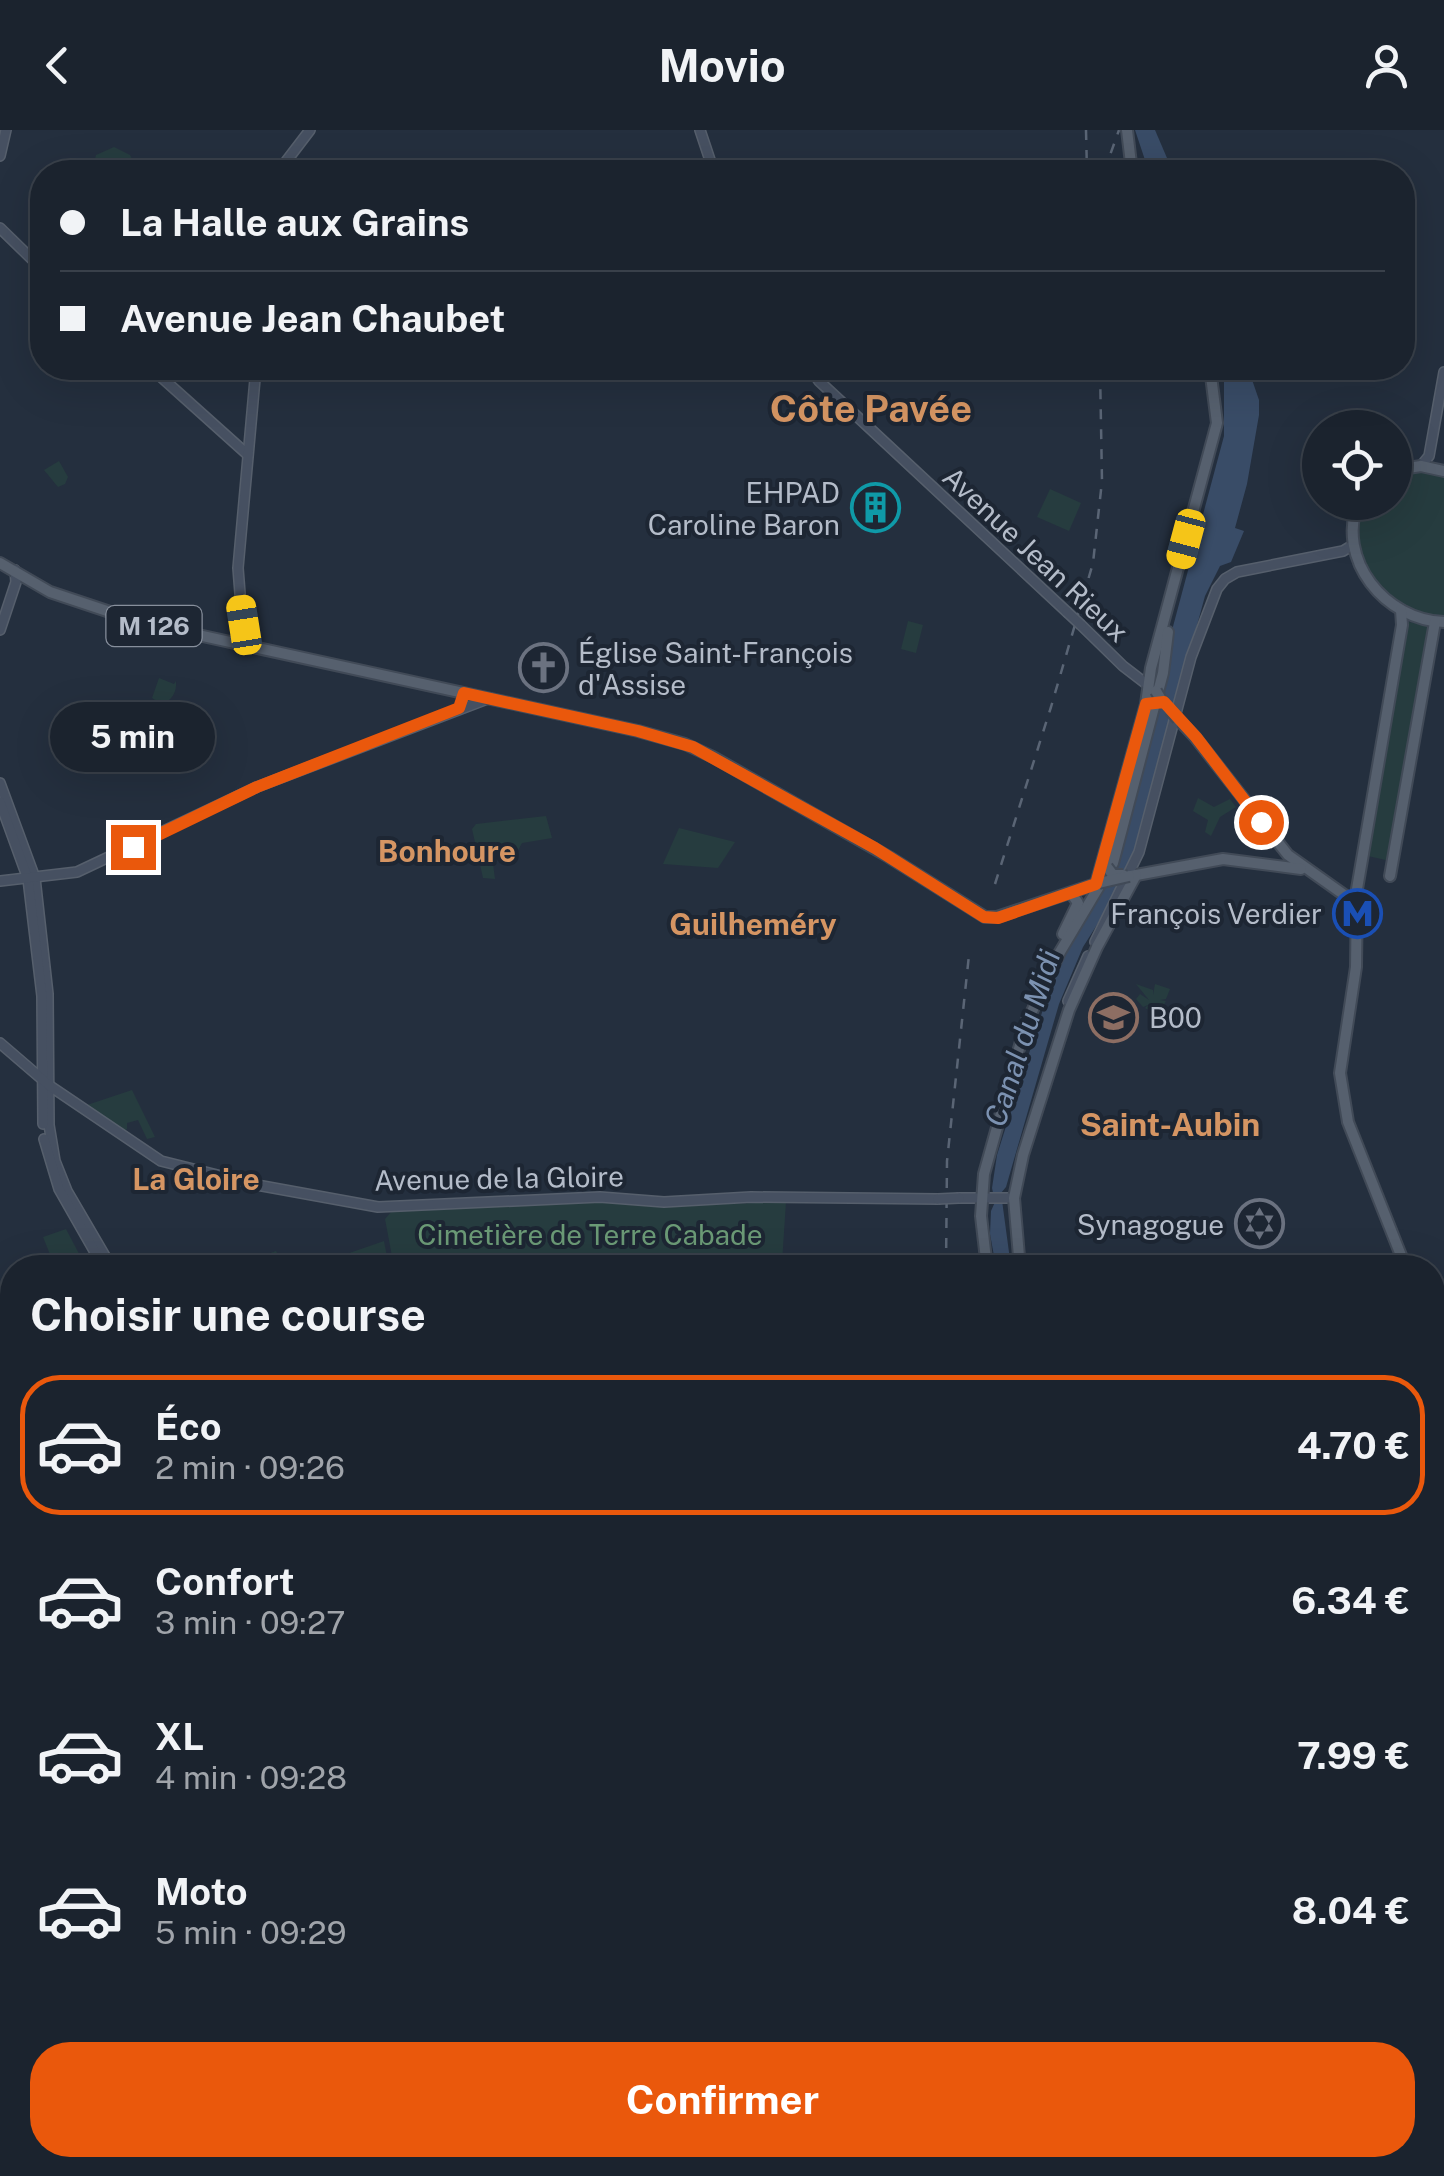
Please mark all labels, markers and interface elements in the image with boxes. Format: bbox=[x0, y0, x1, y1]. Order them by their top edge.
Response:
icon: back bbox=[30, 38, 85, 93]
icon: person bbox=[1359, 38, 1414, 93]
text: Movio bbox=[658, 39, 786, 92]
text: La Halle aux Grains bbox=[120, 200, 469, 245]
text: Avenue Jean Chaubet bbox=[120, 296, 505, 341]
district label: Côte Pavée bbox=[770, 386, 972, 431]
map controls bbox=[1302, 410, 1412, 520]
button: locate bbox=[1302, 410, 1412, 520]
street label: Avenue Jean Rieux bbox=[936, 460, 1136, 648]
place label: EHPAD Caroline Baron bbox=[648, 476, 840, 541]
building icon: EHPAD Caroline Baron bbox=[849, 482, 901, 534]
car bbox=[1164, 506, 1208, 572]
car bbox=[224, 593, 264, 657]
road number: M 126 bbox=[106, 606, 202, 646]
place label: Église Saint-François d'Assise bbox=[578, 636, 853, 701]
church icon: Église Saint-François d'Assise bbox=[517, 642, 569, 694]
callout: 5 min bbox=[51, 702, 216, 772]
text: 5 min bbox=[90, 718, 175, 755]
route start bbox=[1239, 800, 1284, 845]
route end bbox=[111, 825, 156, 870]
district label: Bonhoure bbox=[378, 833, 516, 869]
metro station icon: François Verdier bbox=[1331, 887, 1383, 939]
place label: François Verdier bbox=[1110, 897, 1322, 930]
district label: Guilheméry bbox=[669, 906, 837, 942]
water label: Canal du Midi bbox=[977, 945, 1068, 1131]
school or university icon: B00 bbox=[1088, 991, 1140, 1043]
place label: B00 bbox=[1149, 1001, 1202, 1034]
district label: Saint-Aubin bbox=[1080, 1106, 1260, 1143]
street label: Avenue de la Gloire bbox=[374, 1159, 624, 1197]
district label: La Gloire bbox=[132, 1161, 260, 1197]
synagogue icon: Synagogue bbox=[1233, 1198, 1285, 1250]
place label: Synagogue bbox=[1077, 1208, 1224, 1241]
park label: Cimetière de Terre Cabade bbox=[417, 1218, 763, 1251]
text: Choisir une course bbox=[30, 1288, 426, 1341]
icon: car bbox=[35, 1400, 125, 1490]
text: Éco bbox=[155, 1404, 222, 1449]
text: 4.70 € bbox=[1297, 1423, 1410, 1468]
text: 2 min · 09:26 bbox=[155, 1449, 345, 1486]
icon: car bbox=[35, 1555, 125, 1645]
text: Confort bbox=[155, 1559, 295, 1604]
text: 6.34 € bbox=[1291, 1578, 1410, 1623]
text: 3 min · 09:27 bbox=[155, 1604, 345, 1641]
icon: car bbox=[35, 1710, 125, 1800]
text: XL bbox=[155, 1714, 204, 1759]
text: 7.99 € bbox=[1297, 1733, 1410, 1778]
text: 4 min · 09:28 bbox=[155, 1759, 347, 1796]
icon: car bbox=[35, 1865, 125, 1955]
text: Moto bbox=[155, 1869, 248, 1914]
text: 8.04 € bbox=[1292, 1888, 1410, 1933]
text: 5 min · 09:29 bbox=[155, 1914, 347, 1951]
button: Confirmer bbox=[30, 2042, 1415, 2157]

